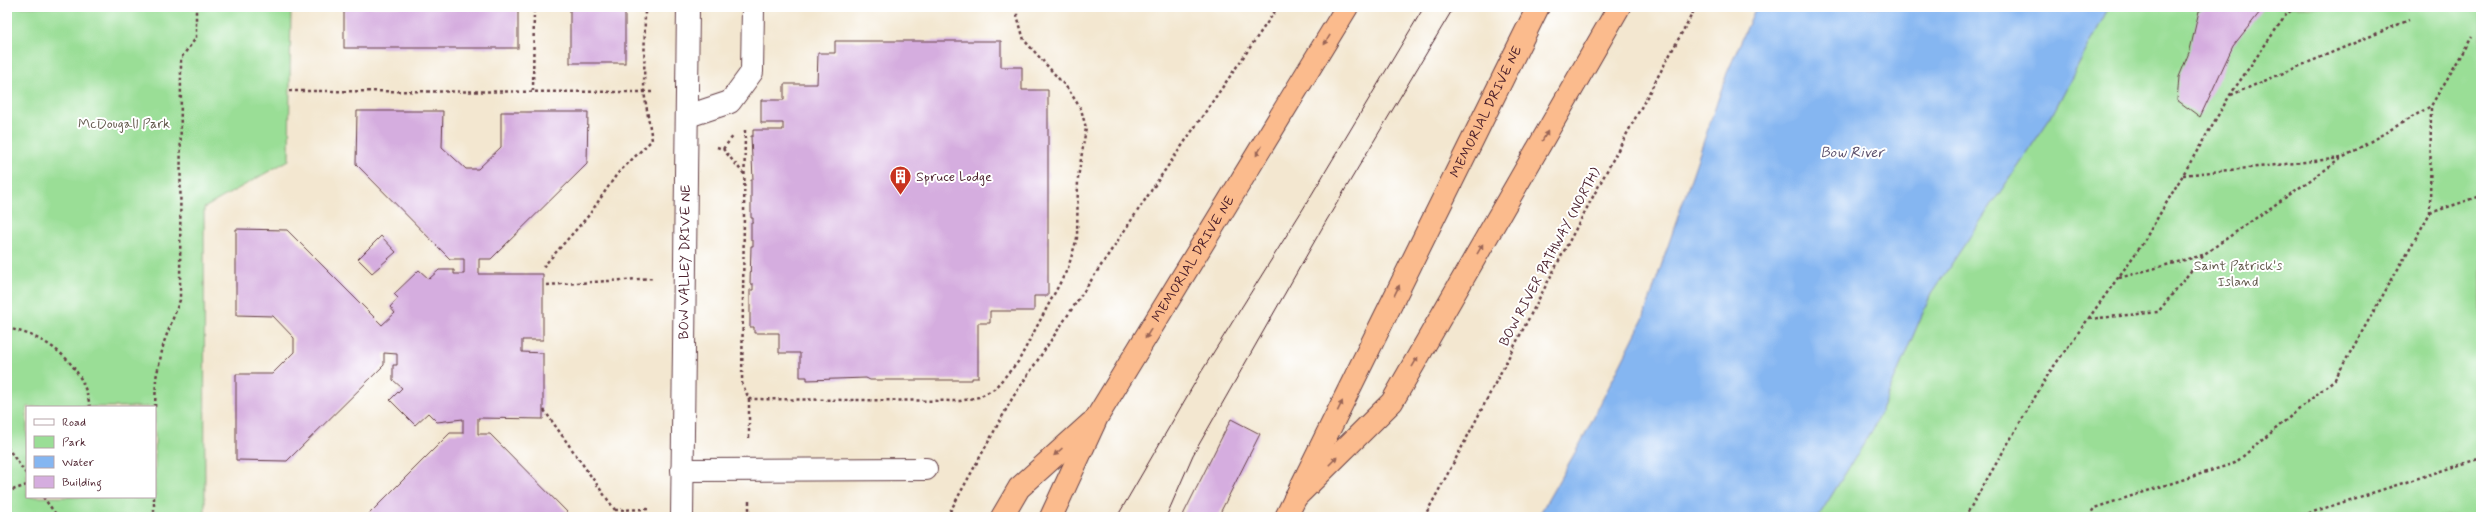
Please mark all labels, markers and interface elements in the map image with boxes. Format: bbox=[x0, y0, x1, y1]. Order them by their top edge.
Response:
one-way arrow bbox=[1323, 34, 1330, 46]
street label: MEMORIAL DRIVE NE bbox=[1446, 43, 1526, 181]
park label: McDougall Park bbox=[78, 115, 170, 133]
one-way arrow bbox=[1541, 131, 1548, 142]
water label: Bow River bbox=[1820, 143, 1886, 163]
one-way arrow bbox=[1255, 146, 1263, 156]
building icon: Spruce Lodge bbox=[887, 164, 913, 197]
street label: BOW RIVER PATHWAY (NORTH) bbox=[1495, 165, 1605, 349]
place label: Spruce Lodge bbox=[916, 168, 992, 186]
street label: BOW VALLEY DRIVE NE bbox=[675, 185, 695, 340]
street label: MEMORIAL DRIVE NE bbox=[1148, 193, 1239, 326]
one-way arrow bbox=[1477, 243, 1484, 255]
park label: Saint Patrick's Island bbox=[2194, 257, 2282, 291]
one-way arrow bbox=[1394, 284, 1400, 295]
one-way arrow bbox=[1144, 328, 1151, 340]
one-way arrow bbox=[1412, 356, 1419, 368]
one-way arrow bbox=[1337, 401, 1343, 412]
legend bbox=[26, 406, 156, 498]
text: Road bbox=[62, 415, 86, 431]
text: Park bbox=[62, 435, 86, 451]
one-way arrow bbox=[1053, 447, 1063, 457]
text: Water bbox=[62, 455, 94, 471]
one-way arrow bbox=[1328, 456, 1338, 466]
text: Building bbox=[62, 475, 102, 492]

